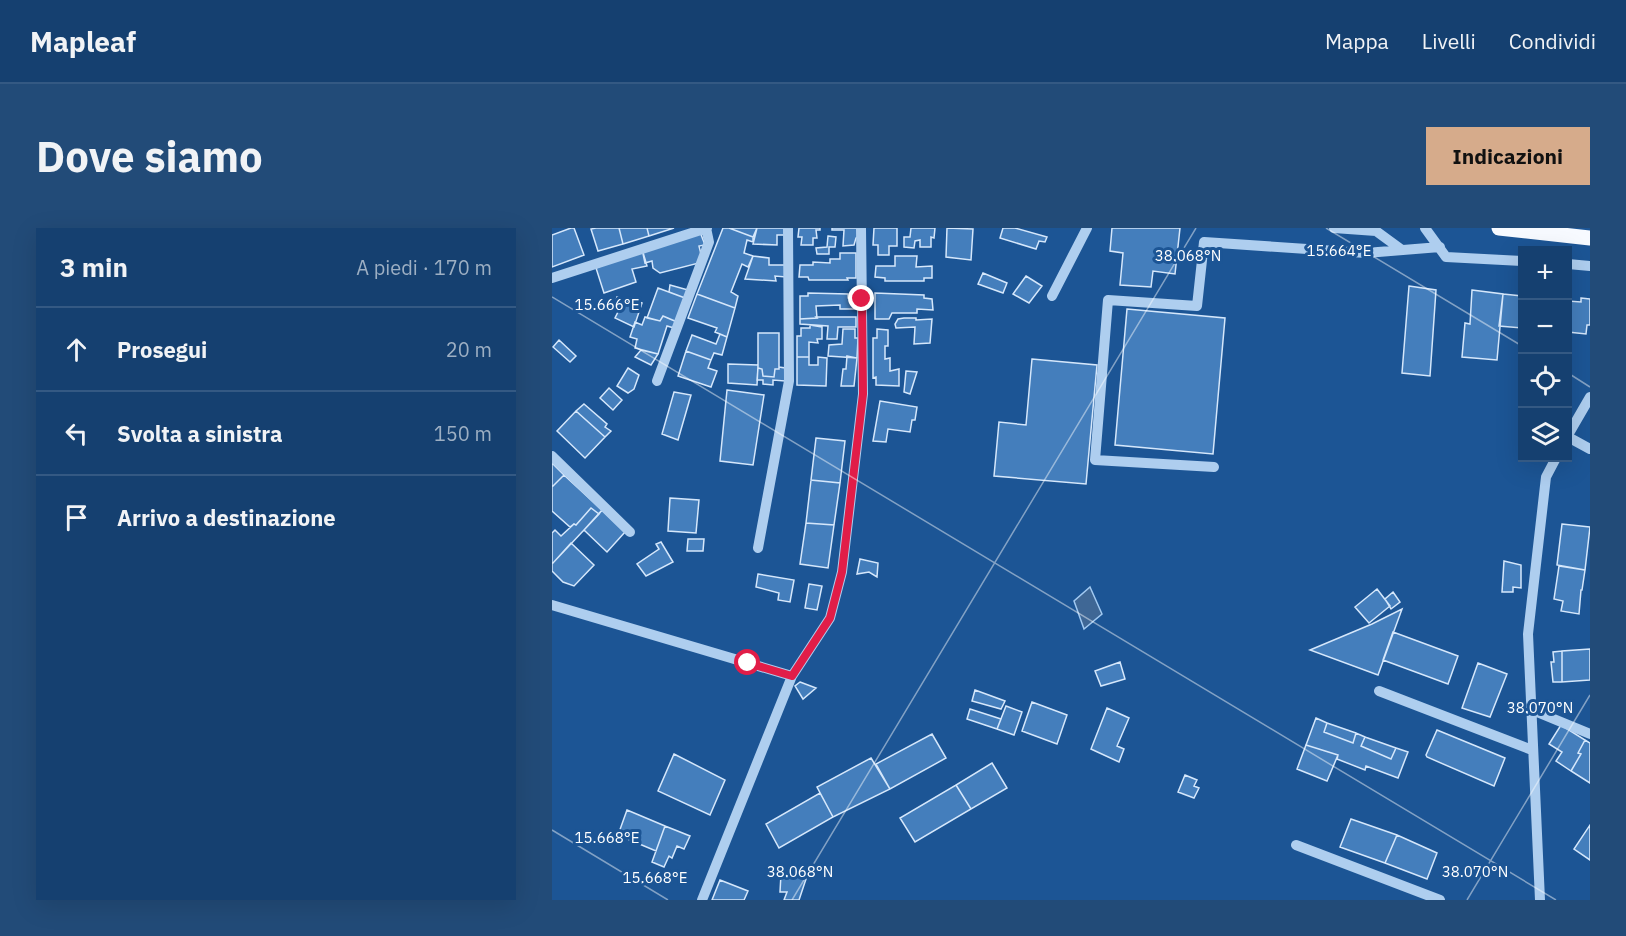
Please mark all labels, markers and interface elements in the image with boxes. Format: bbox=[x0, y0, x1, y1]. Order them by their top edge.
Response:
text: Mapleaf bbox=[30, 23, 136, 60]
text: Mappa bbox=[1325, 27, 1389, 55]
text: Livelli bbox=[1422, 27, 1476, 55]
text: Condividi bbox=[1509, 27, 1596, 55]
button: Indicazioni bbox=[1426, 127, 1590, 185]
text: Dove siamo bbox=[36, 129, 263, 184]
text: 15.664°E bbox=[1307, 241, 1371, 260]
text: 38.068°N bbox=[1155, 246, 1221, 265]
map controls bbox=[1518, 246, 1572, 462]
button: + bbox=[1518, 246, 1572, 300]
text: 3 min bbox=[60, 250, 128, 284]
text: A piedi · 170 m bbox=[356, 254, 492, 281]
route end bbox=[848, 285, 874, 311]
text: 15.666°E bbox=[575, 295, 639, 314]
button: − bbox=[1518, 300, 1572, 354]
icon: ahead bbox=[60, 333, 93, 366]
text: Prosegui bbox=[117, 335, 207, 364]
text: 20 m bbox=[446, 336, 492, 363]
button: locate bbox=[1518, 354, 1572, 408]
button: layers bbox=[1518, 408, 1572, 462]
icon: left bbox=[60, 417, 93, 450]
text: Svolta a sinistra bbox=[117, 419, 282, 448]
text: 150 m bbox=[434, 420, 492, 447]
icon: arrive bbox=[60, 501, 93, 534]
text: Arrivo a destinazione bbox=[117, 503, 336, 532]
route start bbox=[734, 649, 760, 675]
text: 38.070°N bbox=[1507, 698, 1573, 717]
text: 15.668°E bbox=[575, 828, 639, 847]
text: 38.068°N bbox=[767, 862, 833, 881]
text: 38.070°N bbox=[1442, 862, 1508, 881]
text: 15.668°E bbox=[623, 868, 687, 887]

